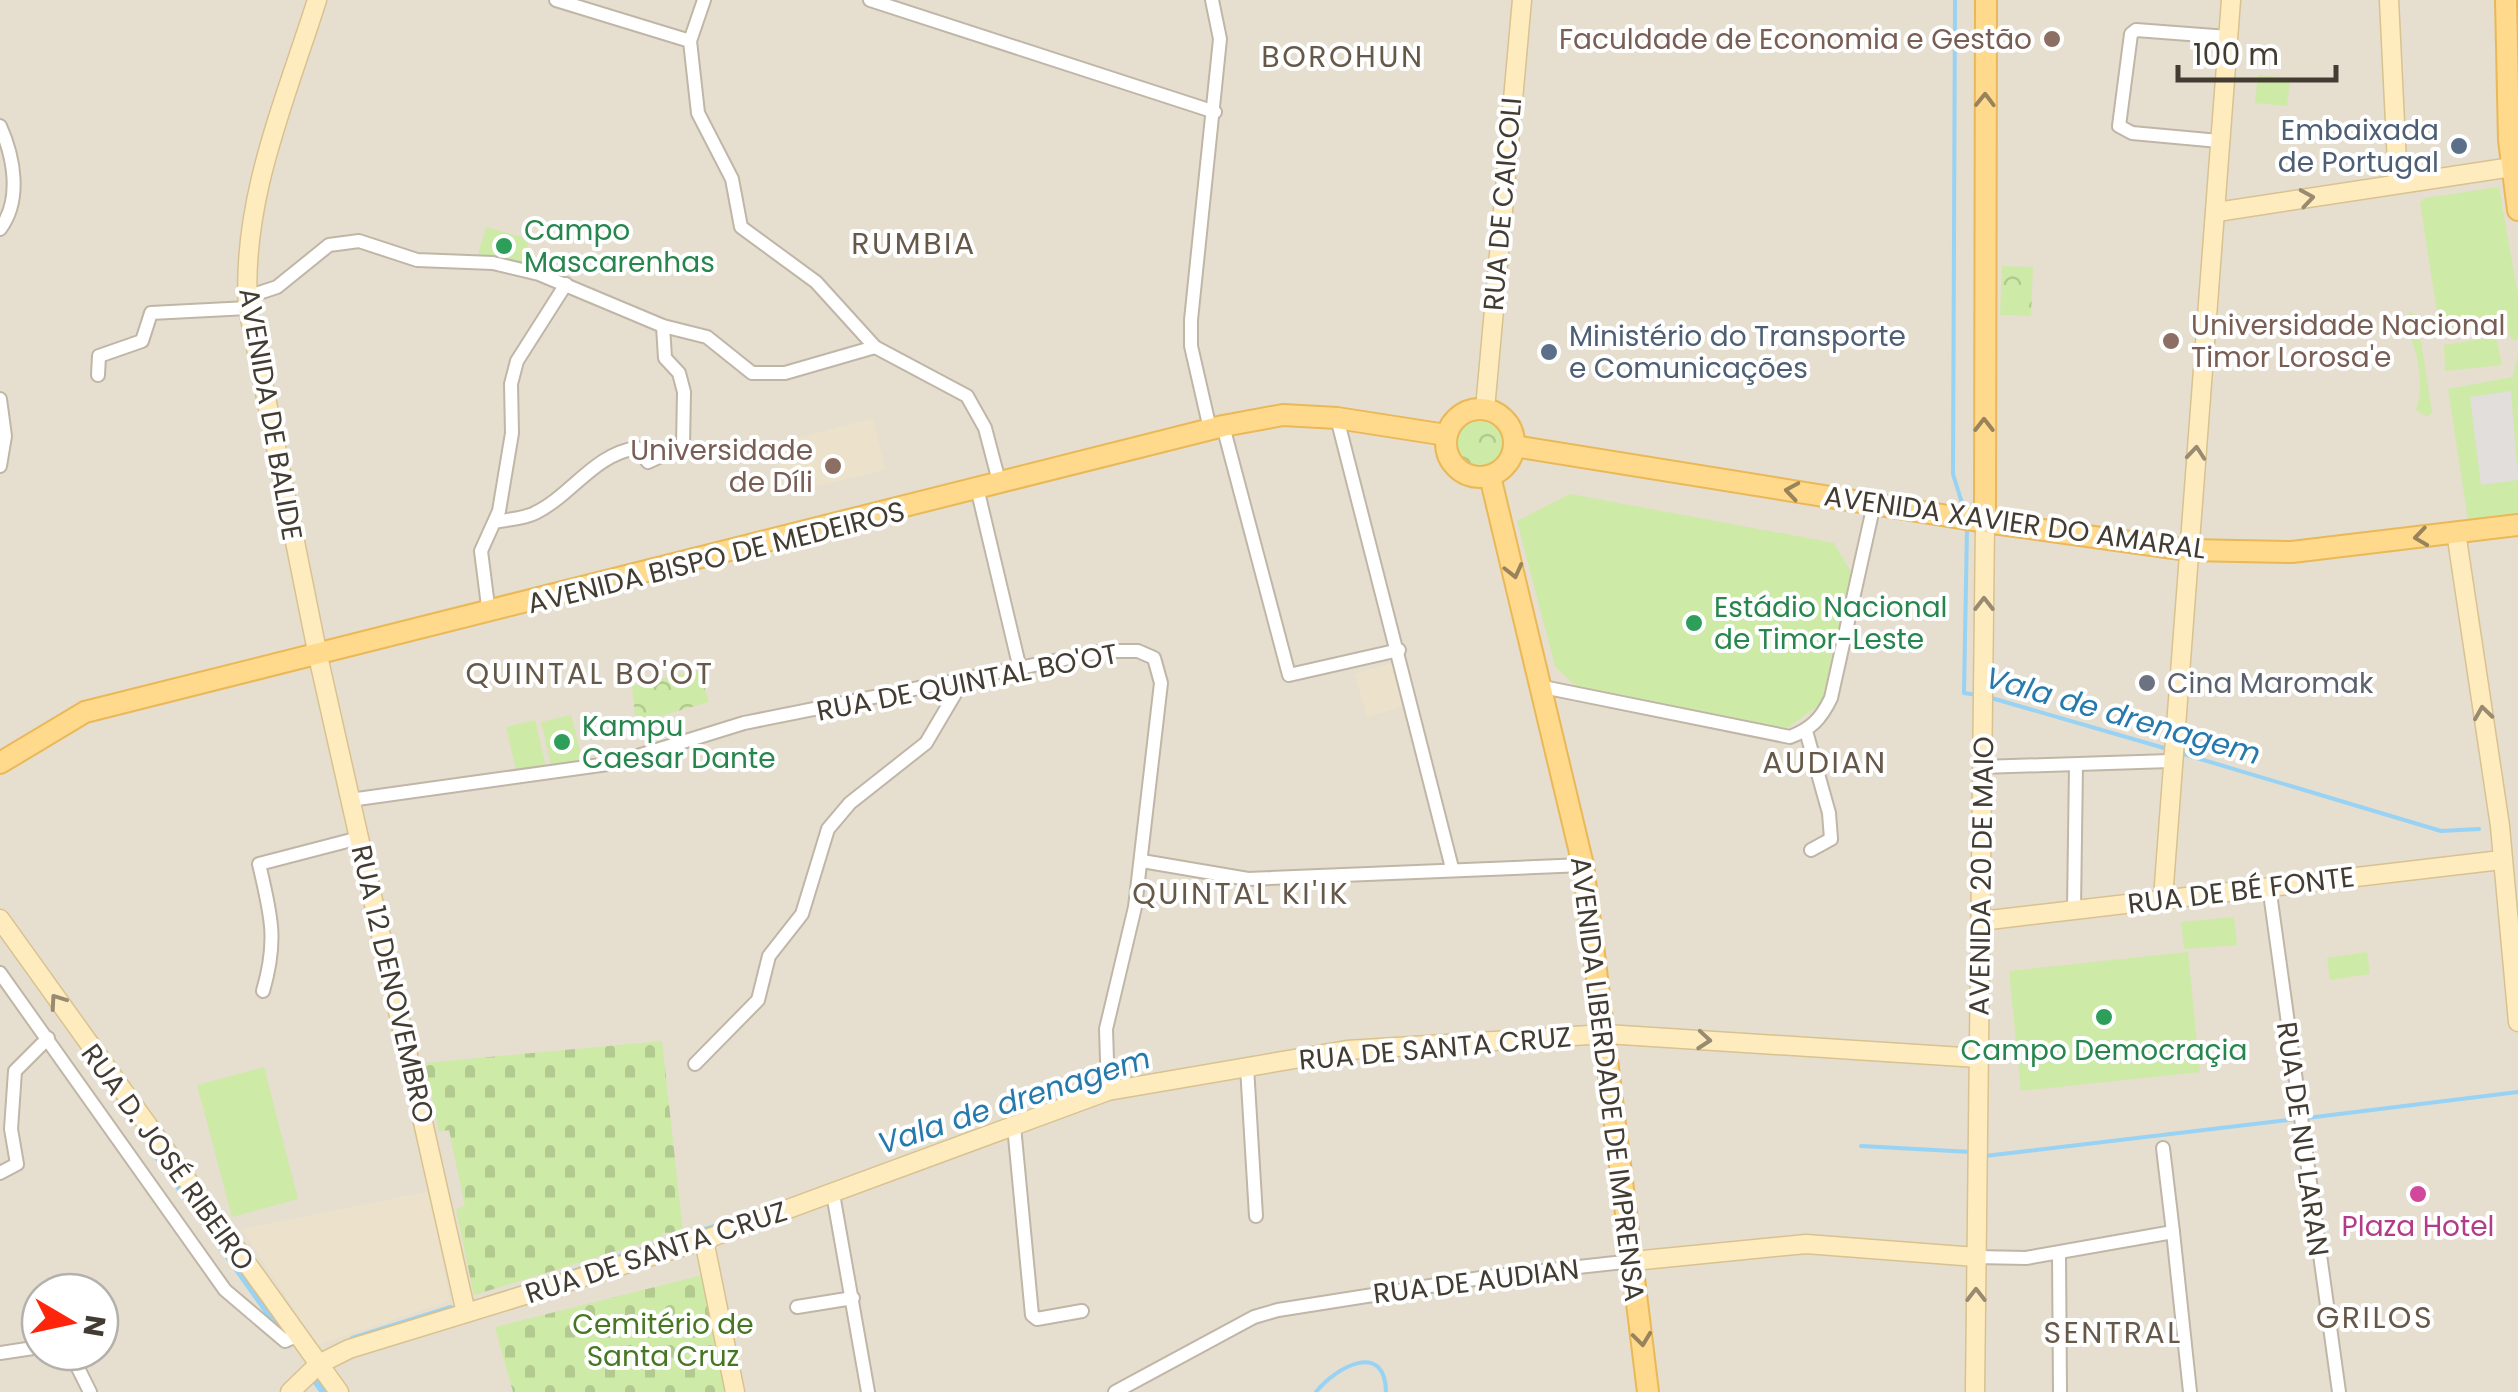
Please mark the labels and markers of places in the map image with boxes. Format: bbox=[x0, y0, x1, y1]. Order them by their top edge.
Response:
place label: Faculdade de Economia e Gestão bbox=[1559, 20, 2032, 59]
marker: Faculdade de Economia e Gestão bbox=[2041, 28, 2063, 50]
place label: Embaixada de Portugal bbox=[2278, 111, 2439, 182]
marker: Embaixada de Portugal bbox=[2448, 135, 2470, 157]
place label: Campo Mascarenhas bbox=[524, 211, 715, 282]
marker: Campo Mascarenhas bbox=[493, 235, 515, 257]
place label: Universidade Nacional Timor Lorosa'e bbox=[2191, 306, 2506, 377]
place label: Ministério do Transporte e Comunicações bbox=[1569, 317, 1906, 388]
marker: Universidade Nacional Timor Lorosa'e bbox=[2160, 330, 2182, 352]
marker: Ministério do Transporte e Comunicações bbox=[1538, 341, 1560, 363]
place label: Universidade de Díli bbox=[630, 431, 813, 502]
marker: Universidade de Díli bbox=[822, 455, 844, 477]
place label: Estádio Nacional de Timor-Leste bbox=[1714, 588, 1947, 659]
marker: Estádio Nacional de Timor-Leste bbox=[1683, 612, 1705, 634]
place label: Cina Maromak bbox=[2167, 664, 2374, 703]
marker: Cina Maromak bbox=[2136, 672, 2158, 694]
place label: Kampu Caesar Dante bbox=[582, 707, 776, 778]
marker: Kampu Caesar Dante bbox=[551, 731, 573, 753]
marker: Campo Democraçia bbox=[2093, 1006, 2115, 1028]
place label: Campo Democraçia bbox=[1961, 1031, 2247, 1070]
marker: Plaza Hotel bbox=[2407, 1183, 2429, 1205]
place label: Plaza Hotel bbox=[2342, 1207, 2494, 1246]

